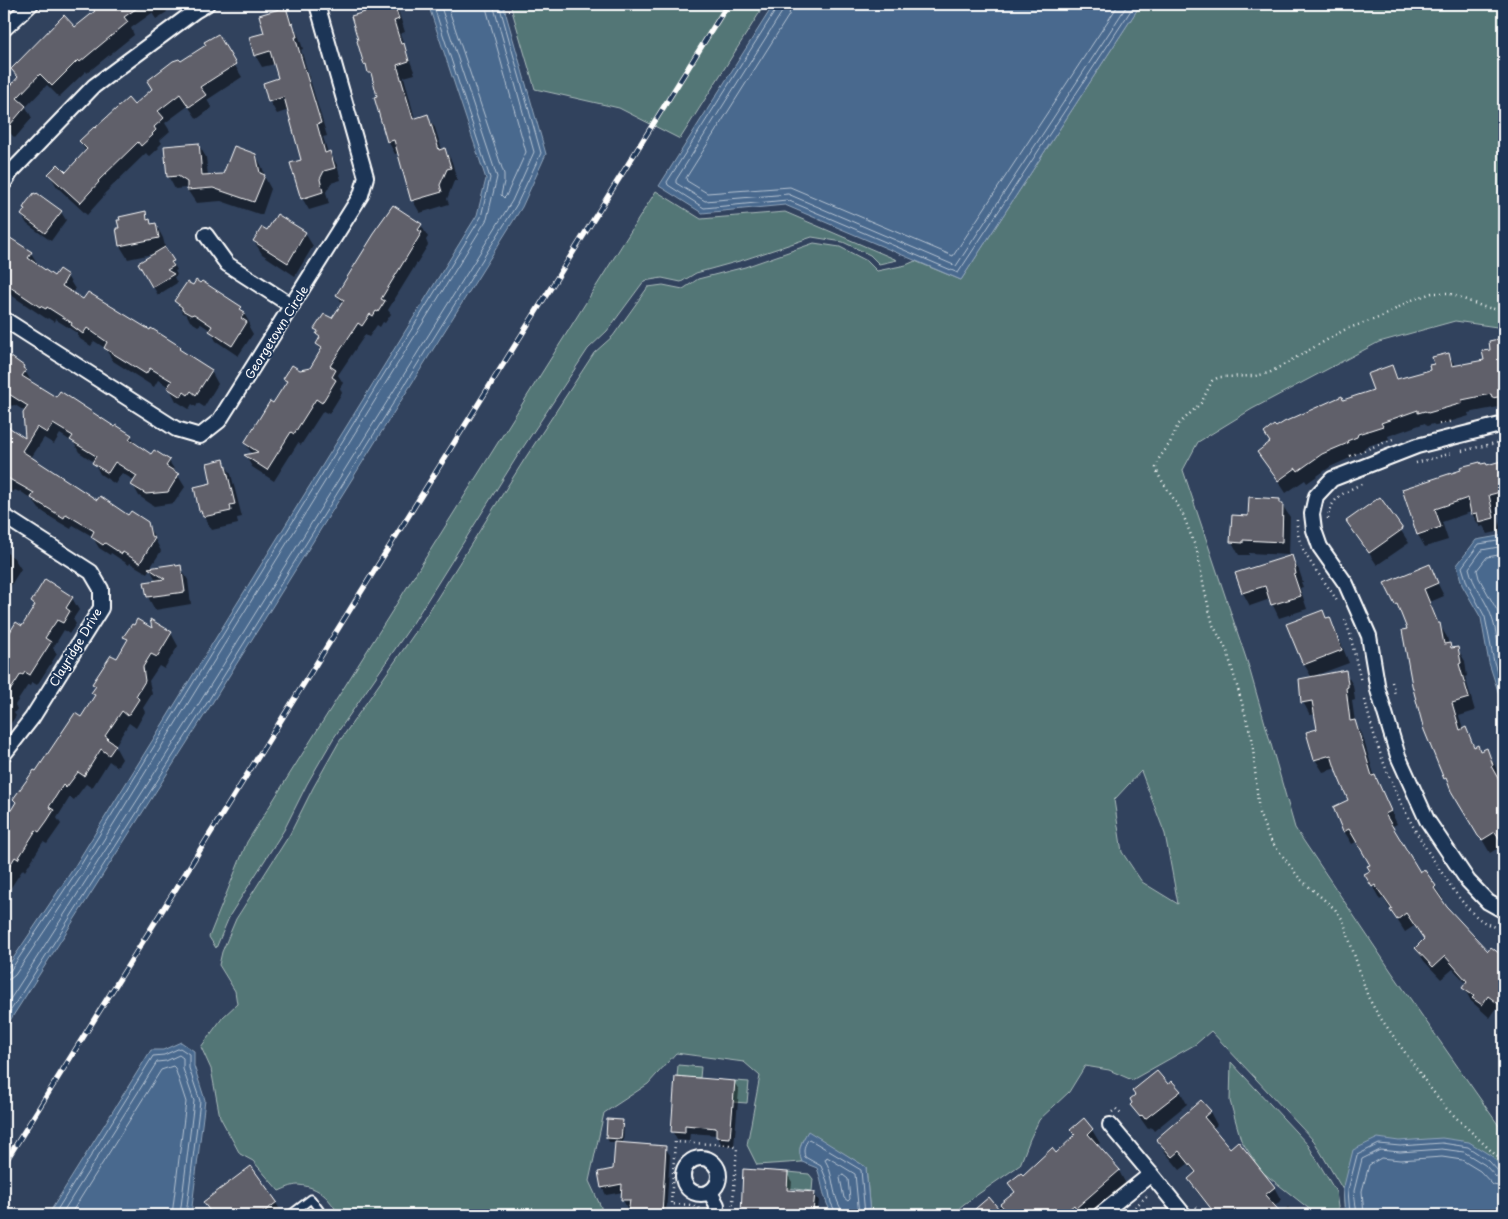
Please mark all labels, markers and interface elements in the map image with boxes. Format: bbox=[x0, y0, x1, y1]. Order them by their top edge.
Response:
street label: Georgetown Circle bbox=[240, 281, 312, 382]
street label: Clayridge Drive bbox=[44, 604, 106, 690]

